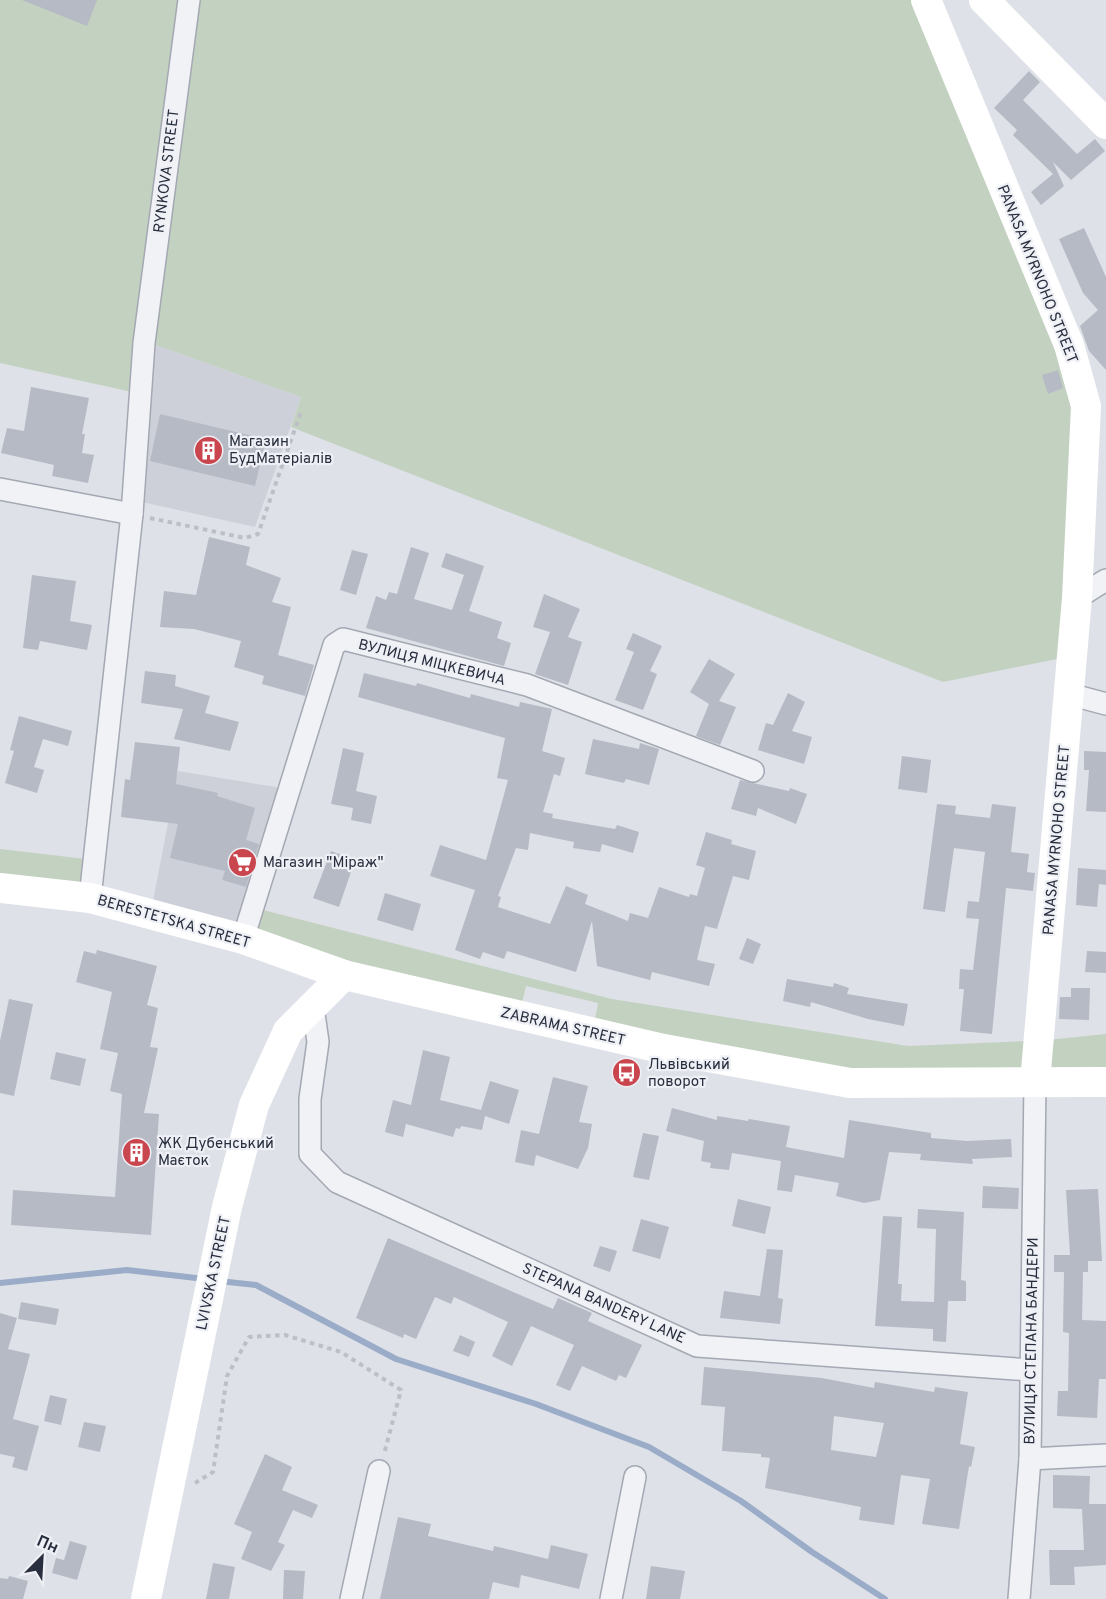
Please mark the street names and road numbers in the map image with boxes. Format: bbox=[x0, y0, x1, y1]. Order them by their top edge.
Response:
street label: RYNKOVA STREET bbox=[150, 108, 185, 234]
street label: PANASA MYRNOHO STREET bbox=[992, 182, 1081, 367]
street label: ВУЛИЦЯ МІЦКЕВИЧА bbox=[356, 636, 507, 691]
street label: PANASA MYRNOHO STREET bbox=[1040, 744, 1075, 936]
street label: BERESTETSKA STREET bbox=[95, 891, 252, 953]
street label: ZABRAMA STREET bbox=[498, 1004, 627, 1051]
street label: LVIVSKA STREET bbox=[193, 1214, 236, 1332]
street label: ВУЛИЦЯ СТЕПАНА БАНДЕРИ bbox=[1021, 1237, 1044, 1445]
street label: STEPANA BANDERY LANE bbox=[519, 1260, 688, 1349]

